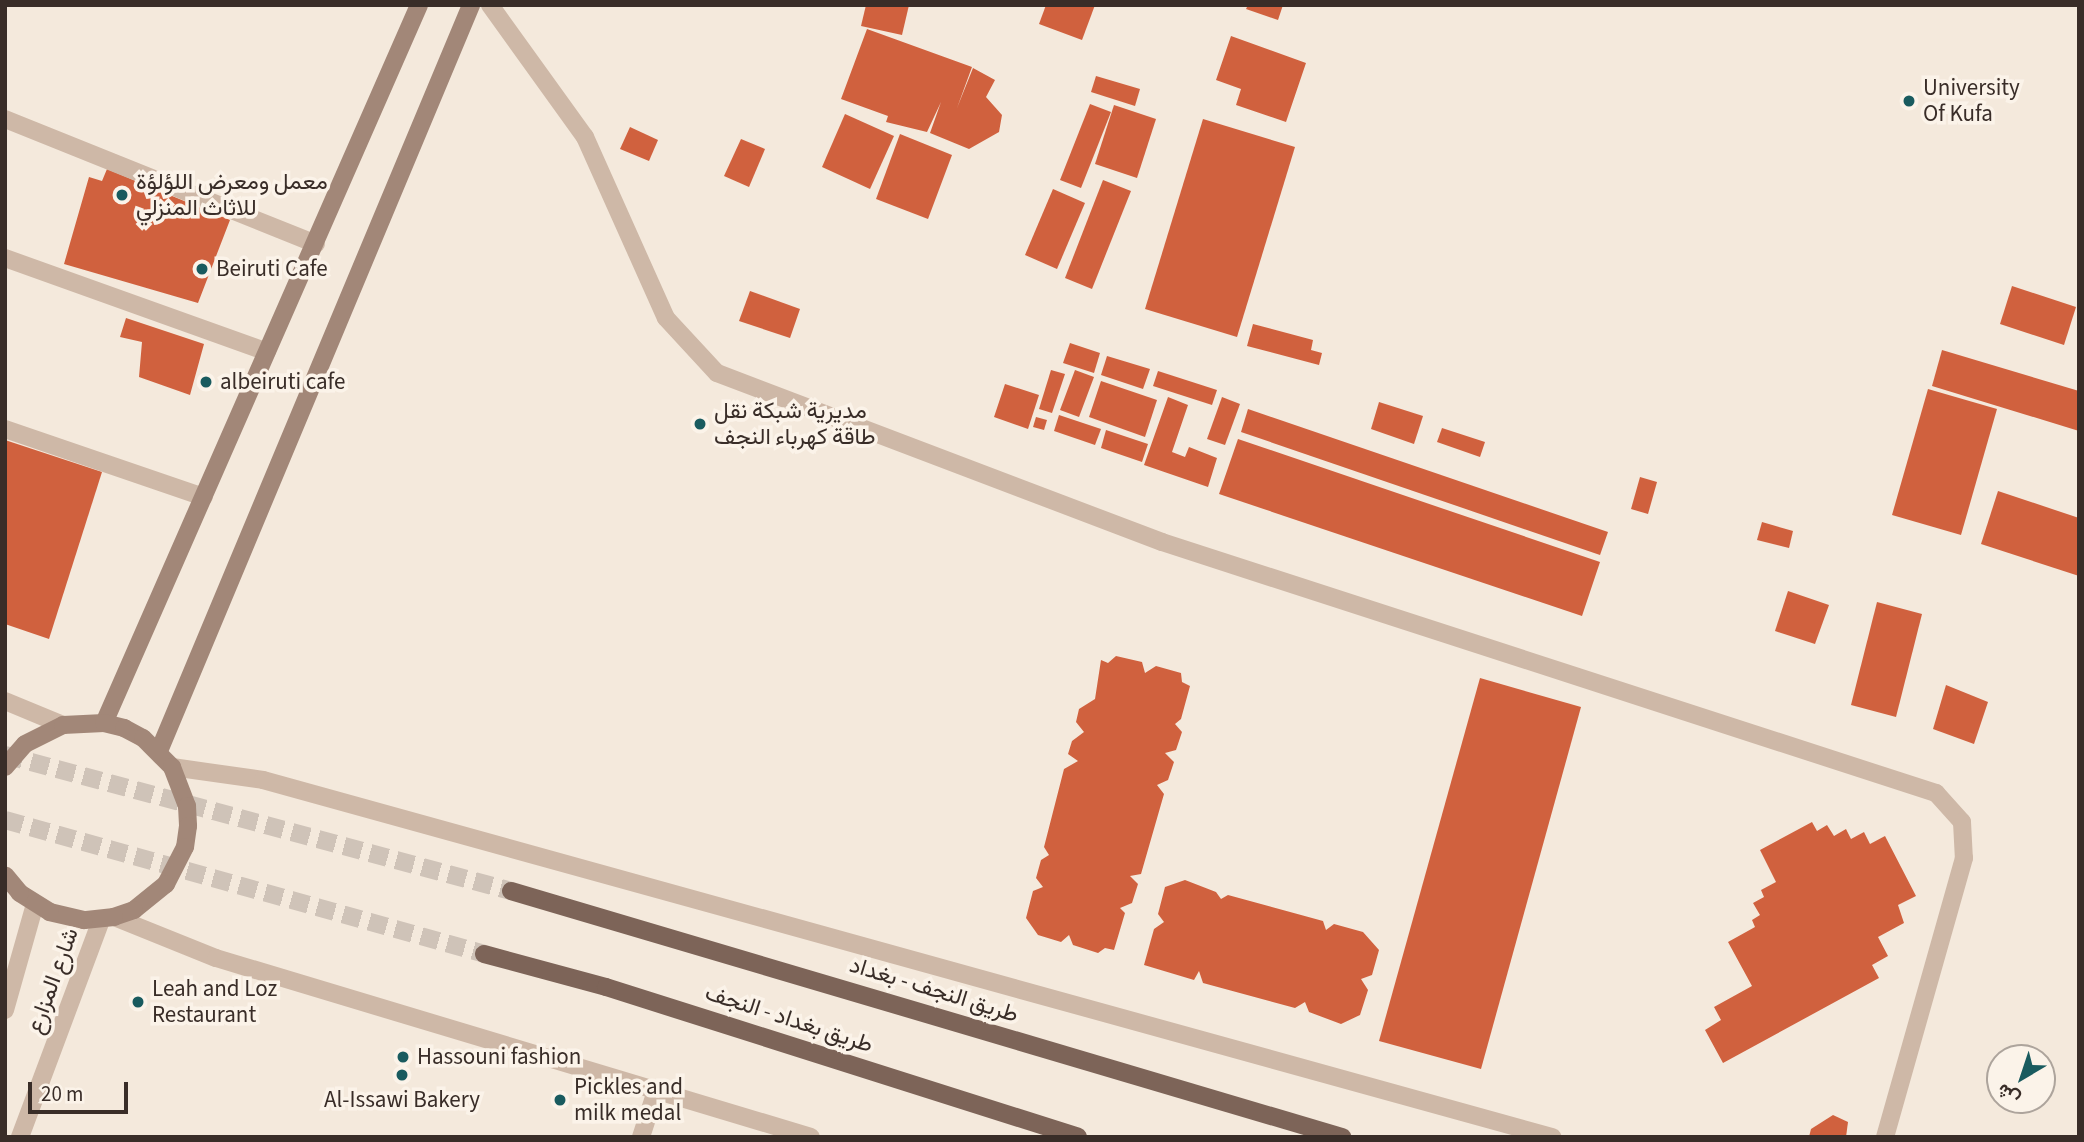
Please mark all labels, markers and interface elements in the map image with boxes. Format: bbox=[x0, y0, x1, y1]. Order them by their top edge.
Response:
place label: University Of Kufa bbox=[1923, 74, 2020, 128]
marker: University Of Kufa bbox=[1901, 93, 1917, 109]
place label: معمل ومعرض اللؤلؤة للاثاث المنزلي bbox=[136, 168, 328, 222]
marker: معمل ومعرض اللؤلؤة للاثاث المنزلي bbox=[114, 187, 130, 203]
place label: Beiruti Cafe bbox=[216, 255, 328, 283]
marker: Beiruti Cafe bbox=[194, 261, 210, 277]
place label: albeiruti cafe bbox=[220, 368, 346, 396]
marker: albeiruti cafe bbox=[198, 374, 214, 390]
place label: مديرية شبكة نقل طاقة كهرباء النجف bbox=[714, 397, 875, 451]
marker: مديرية شبكة نقل طاقة كهرباء النجف bbox=[692, 416, 708, 432]
street label: شارع المزارع bbox=[21, 924, 85, 1038]
street label: طريق النجف - بغداد bbox=[846, 951, 1022, 1029]
place label: Leah and Loz Restaurant bbox=[152, 975, 277, 1029]
street label: طريق بغداد - النجف bbox=[702, 979, 876, 1059]
marker: Leah and Loz Restaurant bbox=[130, 994, 146, 1010]
place label: Hassouni fashion bbox=[417, 1043, 581, 1071]
north arrow bbox=[1986, 1044, 2056, 1114]
marker: Hassouni fashion bbox=[395, 1049, 411, 1065]
marker: Al-Issawi Bakery bbox=[394, 1067, 410, 1083]
scale bar bbox=[32, 1068, 131, 1112]
place label: Pickles and milk medal bbox=[574, 1073, 683, 1127]
text: ش bbox=[1991, 1076, 2026, 1112]
text: 20 m bbox=[41, 1079, 83, 1109]
place label: Al-Issawi Bakery bbox=[324, 1086, 480, 1114]
marker: Pickles and milk medal bbox=[552, 1092, 568, 1108]

